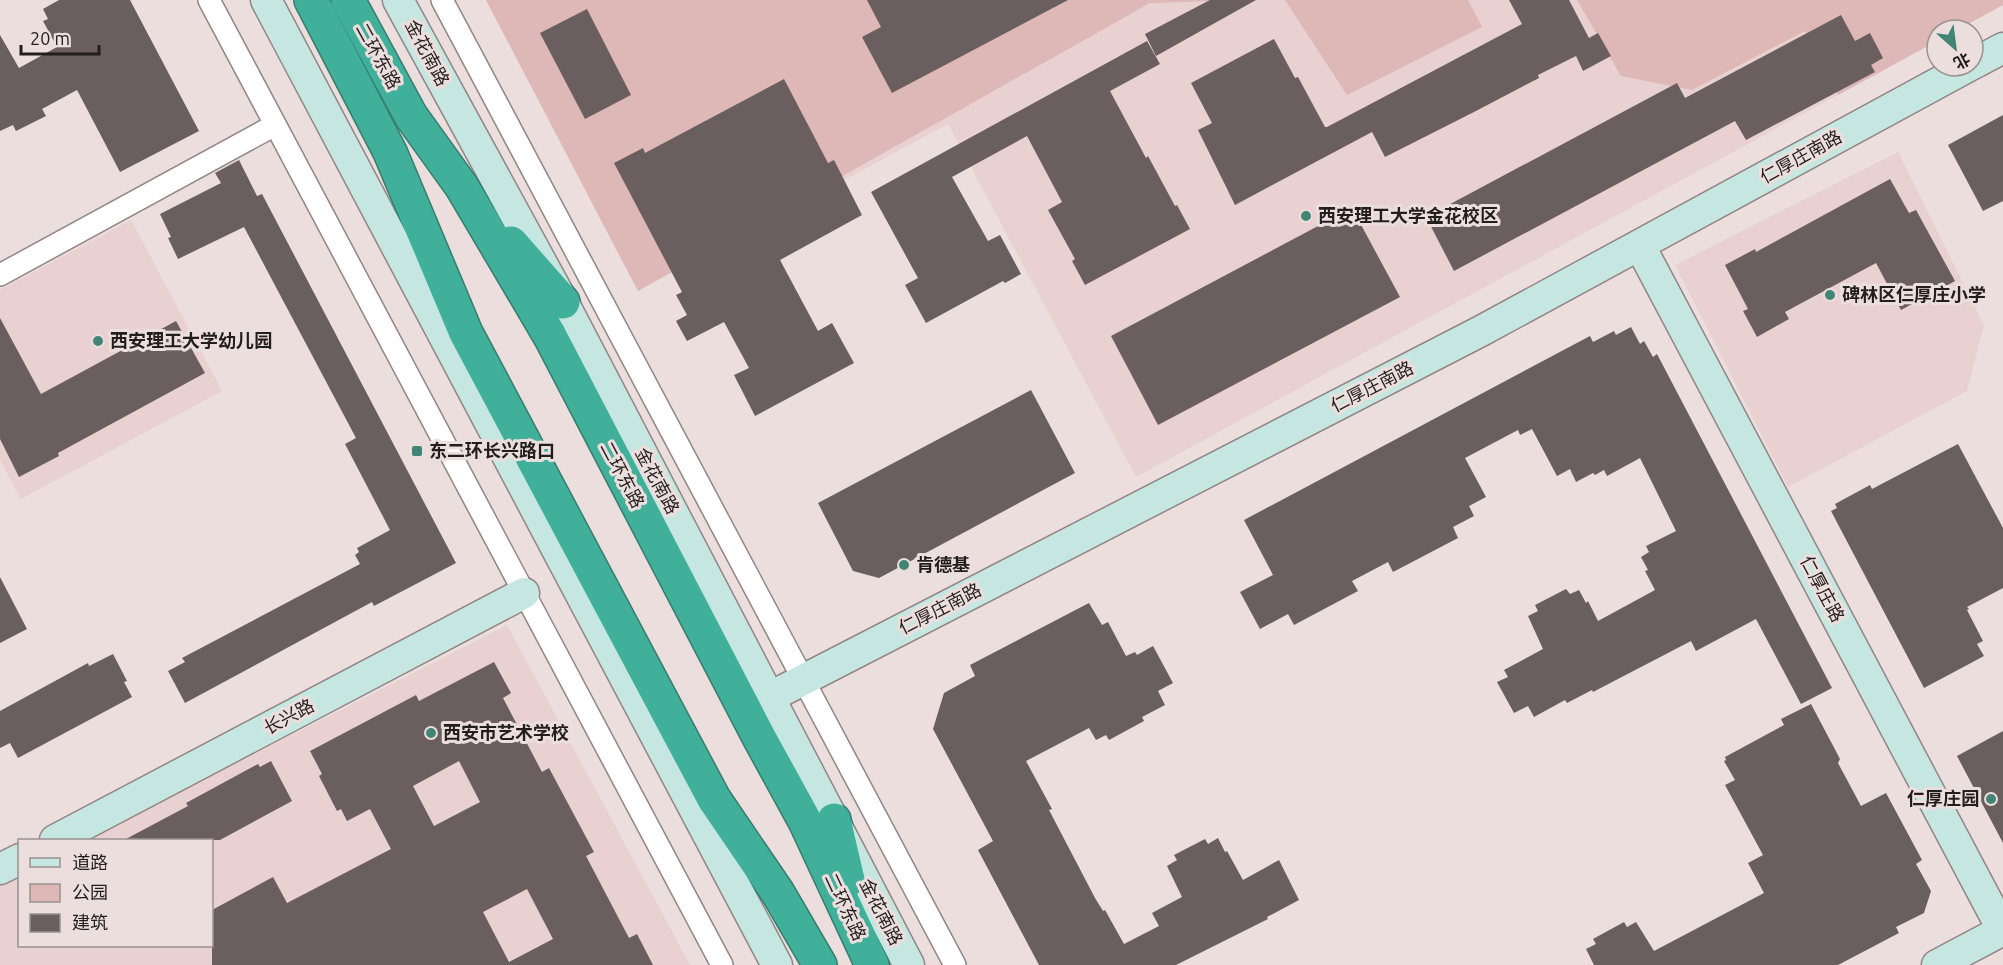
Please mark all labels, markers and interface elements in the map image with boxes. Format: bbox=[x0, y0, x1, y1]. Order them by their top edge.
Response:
street label: 金花南路 bbox=[402, 16, 454, 89]
scale bar bbox=[21, 18, 99, 56]
north arrow bbox=[1925, 18, 1985, 78]
street label: 二环东路 bbox=[353, 19, 405, 92]
text: 20 m bbox=[30, 28, 70, 48]
text: 北 bbox=[1951, 50, 1973, 73]
street label: 仁厚庄南路 bbox=[1756, 126, 1845, 187]
place label: 西安理工大学金花校区 bbox=[1318, 205, 1498, 225]
marker: 西安理工大学金花校区 bbox=[1299, 209, 1313, 223]
place label: 碑林区仁厚庄小学 bbox=[1842, 284, 1986, 304]
marker: 碑林区仁厚庄小学 bbox=[1823, 288, 1837, 302]
place label: 西安理工大学幼儿园 bbox=[110, 330, 272, 350]
marker: 西安理工大学幼儿园 bbox=[91, 334, 105, 348]
street label: 仁厚庄南路 bbox=[1327, 357, 1416, 415]
street label: 二环东路 bbox=[597, 438, 649, 511]
place label: 东二环长兴路口 bbox=[429, 440, 555, 460]
marker: 东二环长兴路口 bbox=[410, 444, 424, 458]
street label: 金花南路 bbox=[632, 444, 684, 517]
street label: 仁厚庄路 bbox=[1797, 552, 1849, 625]
place label: 肯德基 bbox=[916, 554, 970, 574]
marker: 肯德基 bbox=[897, 558, 911, 572]
street label: 仁厚庄南路 bbox=[895, 579, 984, 637]
street label: 长兴路 bbox=[260, 695, 317, 738]
place label: 西安市艺术学校 bbox=[443, 722, 569, 742]
marker: 西安市艺术学校 bbox=[424, 726, 438, 740]
place label: 仁厚庄园 bbox=[1907, 788, 1979, 808]
marker: 仁厚庄园 bbox=[1984, 792, 1998, 806]
legend bbox=[18, 839, 213, 947]
text: 道路 bbox=[72, 852, 108, 872]
street label: 二环东路 bbox=[822, 870, 870, 943]
street label: 金花南路 bbox=[857, 875, 907, 948]
text: 公园 bbox=[72, 882, 108, 902]
text: 建筑 bbox=[72, 912, 108, 932]

